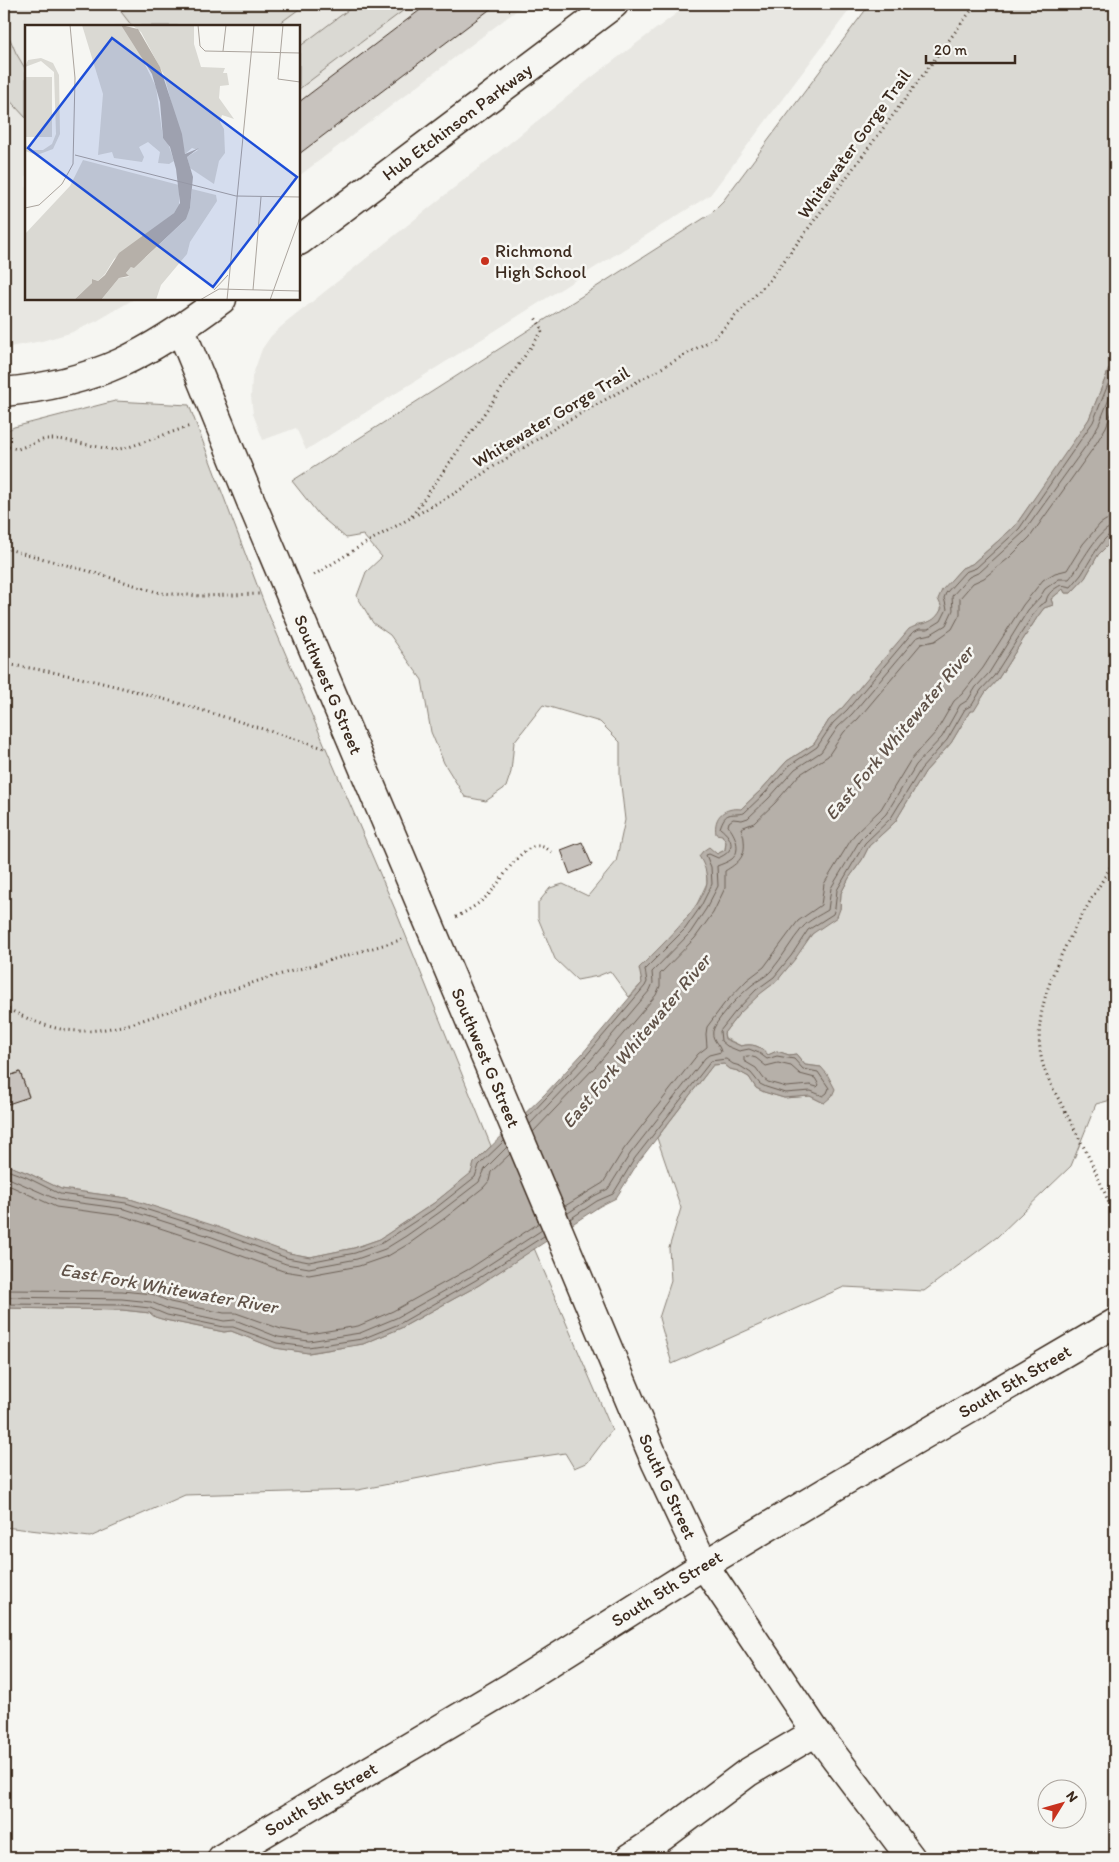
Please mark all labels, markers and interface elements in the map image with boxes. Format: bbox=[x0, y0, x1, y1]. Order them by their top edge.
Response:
inset map bbox=[25, 25, 300, 300]
scale bar bbox=[926, 32, 1015, 64]
text: 20 m bbox=[934, 41, 968, 59]
street label: Hub Etchinson Parkway bbox=[378, 58, 537, 186]
street label: Whitewater Gorge Trail bbox=[792, 65, 916, 223]
place label: Richmond High School bbox=[495, 240, 586, 283]
marker: Richmond High School bbox=[479, 255, 491, 267]
street label: Whitewater Gorge Trail bbox=[468, 361, 634, 473]
street label: Southwest G Street bbox=[289, 612, 367, 758]
water label: East Fork Whitewater River bbox=[819, 640, 980, 825]
water label: East Fork Whitewater River bbox=[556, 948, 717, 1133]
street label: Southwest G Street bbox=[446, 985, 525, 1131]
water label: East Fork Whitewater River bbox=[59, 1258, 281, 1319]
street label: South 5th Street bbox=[954, 1340, 1075, 1423]
street label: South G Street bbox=[634, 1430, 701, 1543]
street label: South 5th Street bbox=[607, 1545, 727, 1632]
street label: South 5th Street bbox=[261, 1757, 381, 1841]
north arrow bbox=[1036, 1780, 1086, 1830]
text: N bbox=[1062, 1788, 1082, 1805]

